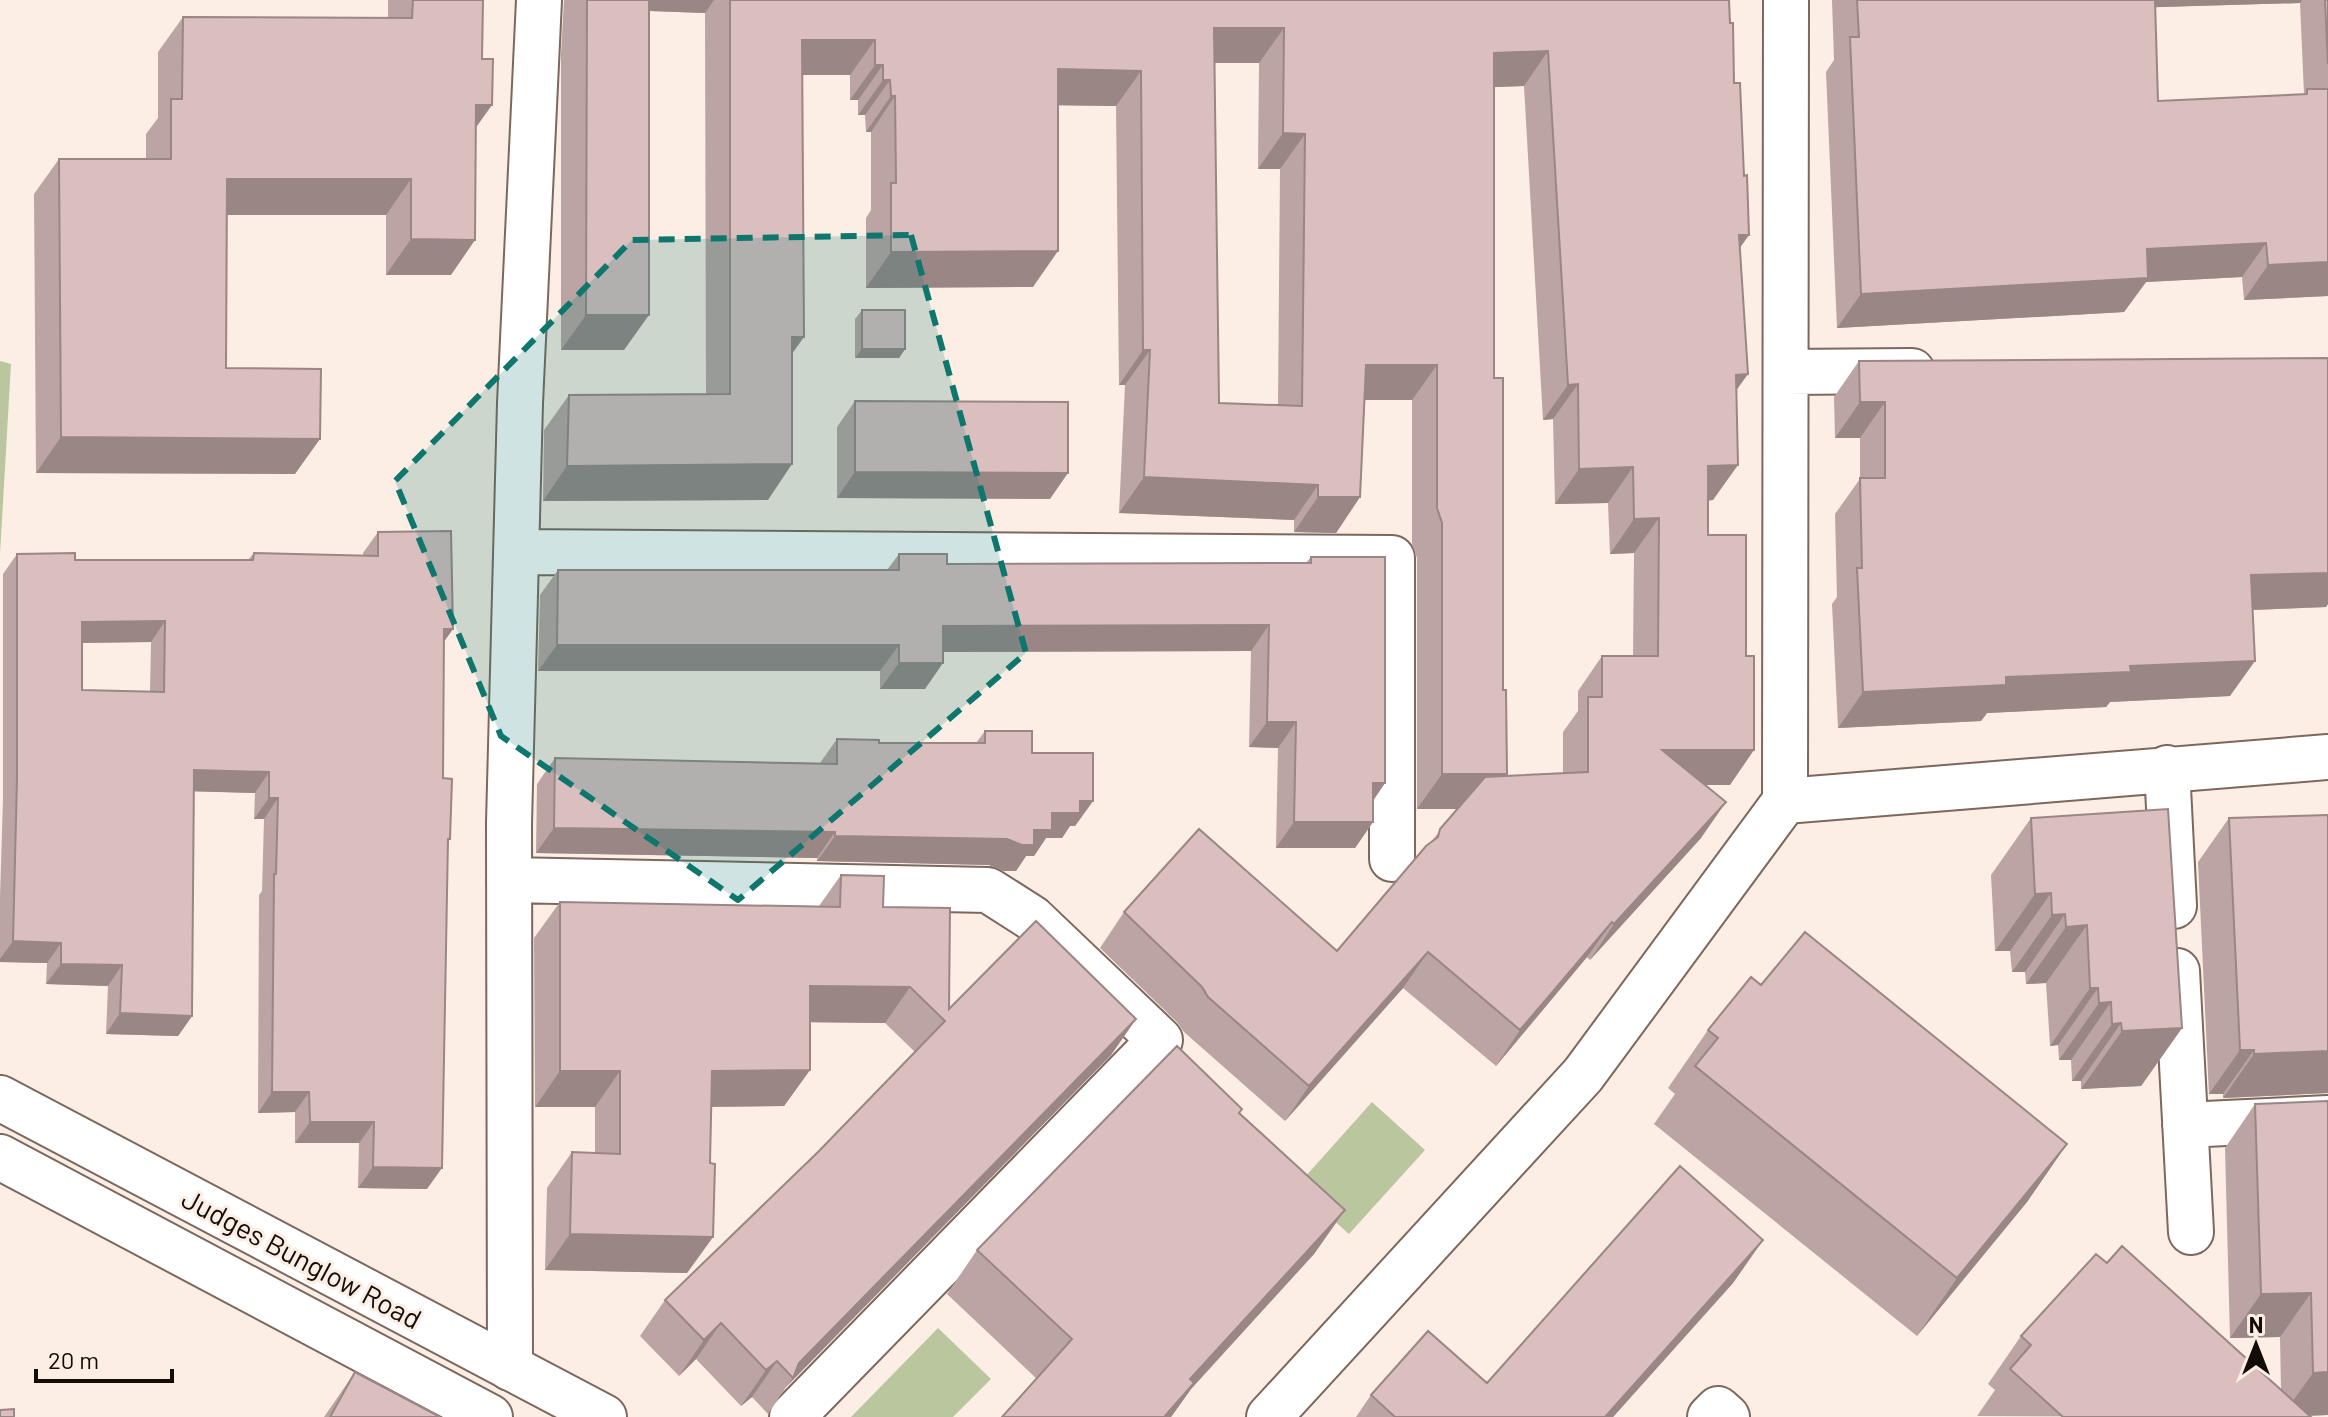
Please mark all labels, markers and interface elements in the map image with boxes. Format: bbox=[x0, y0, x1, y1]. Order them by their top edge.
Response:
street label: Judges Bunglow Road bbox=[176, 1180, 428, 1336]
north arrow bbox=[2216, 1305, 2296, 1385]
text: N bbox=[2249, 1311, 2263, 1337]
scale bar bbox=[36, 1333, 172, 1383]
text: 20 m bbox=[48, 1345, 99, 1374]

